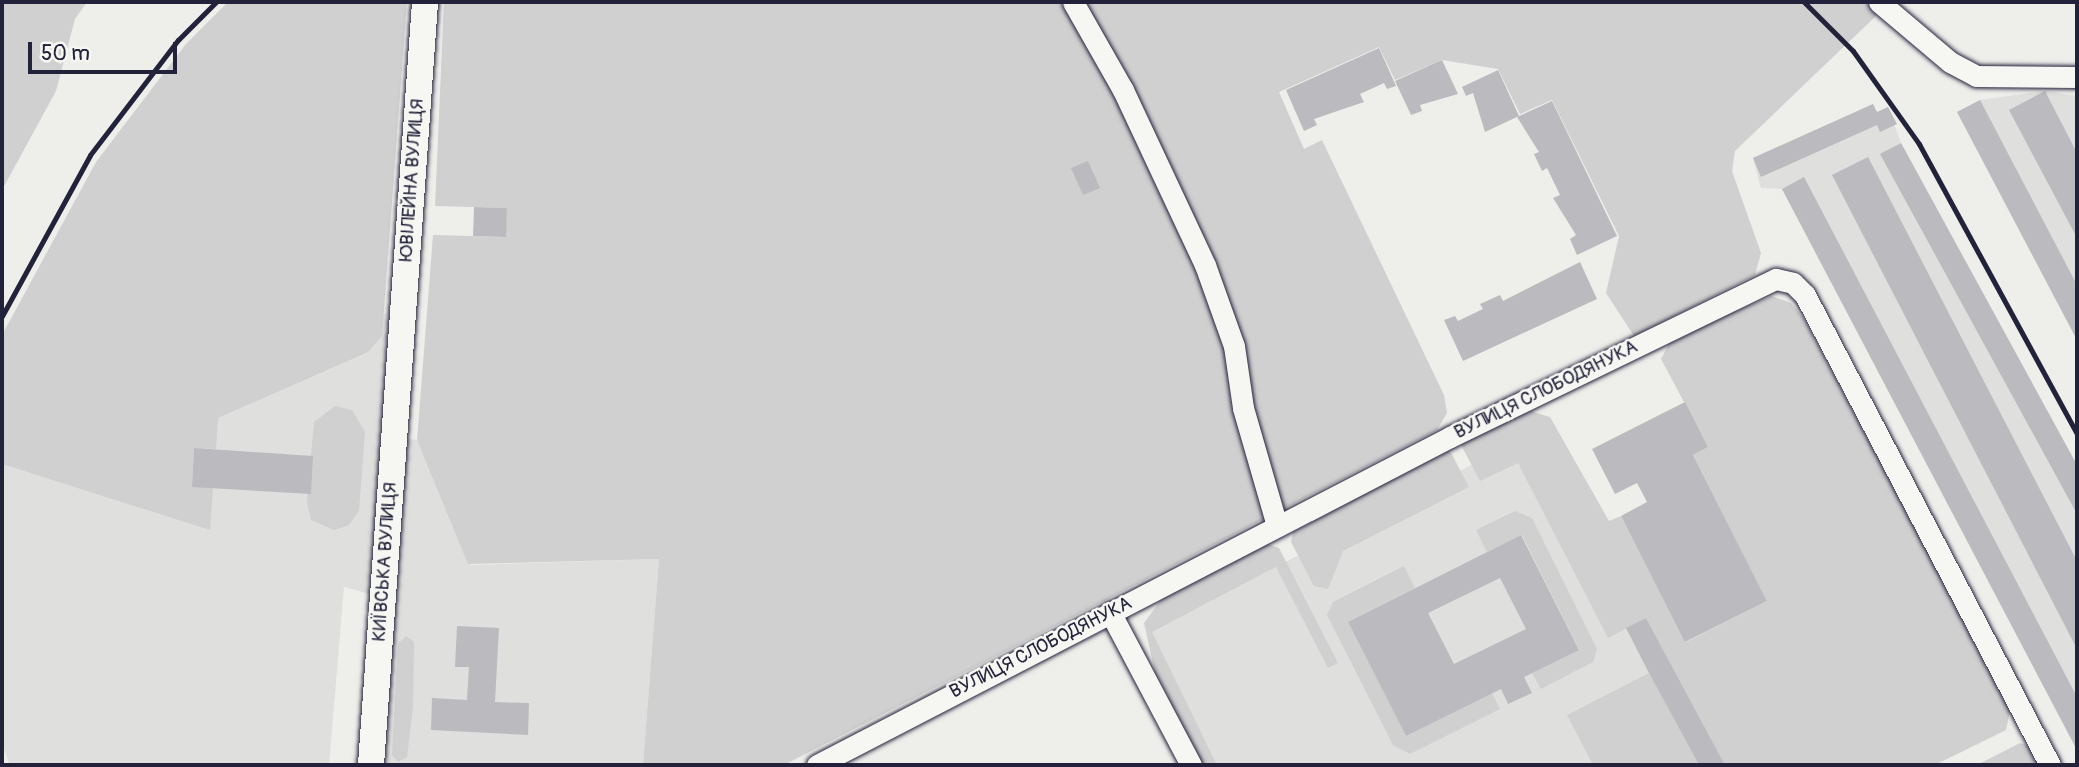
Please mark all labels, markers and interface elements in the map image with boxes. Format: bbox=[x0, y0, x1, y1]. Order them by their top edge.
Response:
scale bar bbox=[32, 28, 180, 72]
text: 50 m bbox=[41, 40, 90, 67]
street label: ЮВІЛЕЙНА ВУЛИЦЯ bbox=[395, 98, 429, 262]
street label: ВУЛИЦЯ СЛОБОДЯНУКА bbox=[1451, 336, 1641, 444]
street label: КИЇВСЬКА ВУЛИЦЯ bbox=[368, 482, 402, 642]
street label: ВУЛИЦЯ СЛОБОДЯНУКА bbox=[946, 592, 1136, 704]

